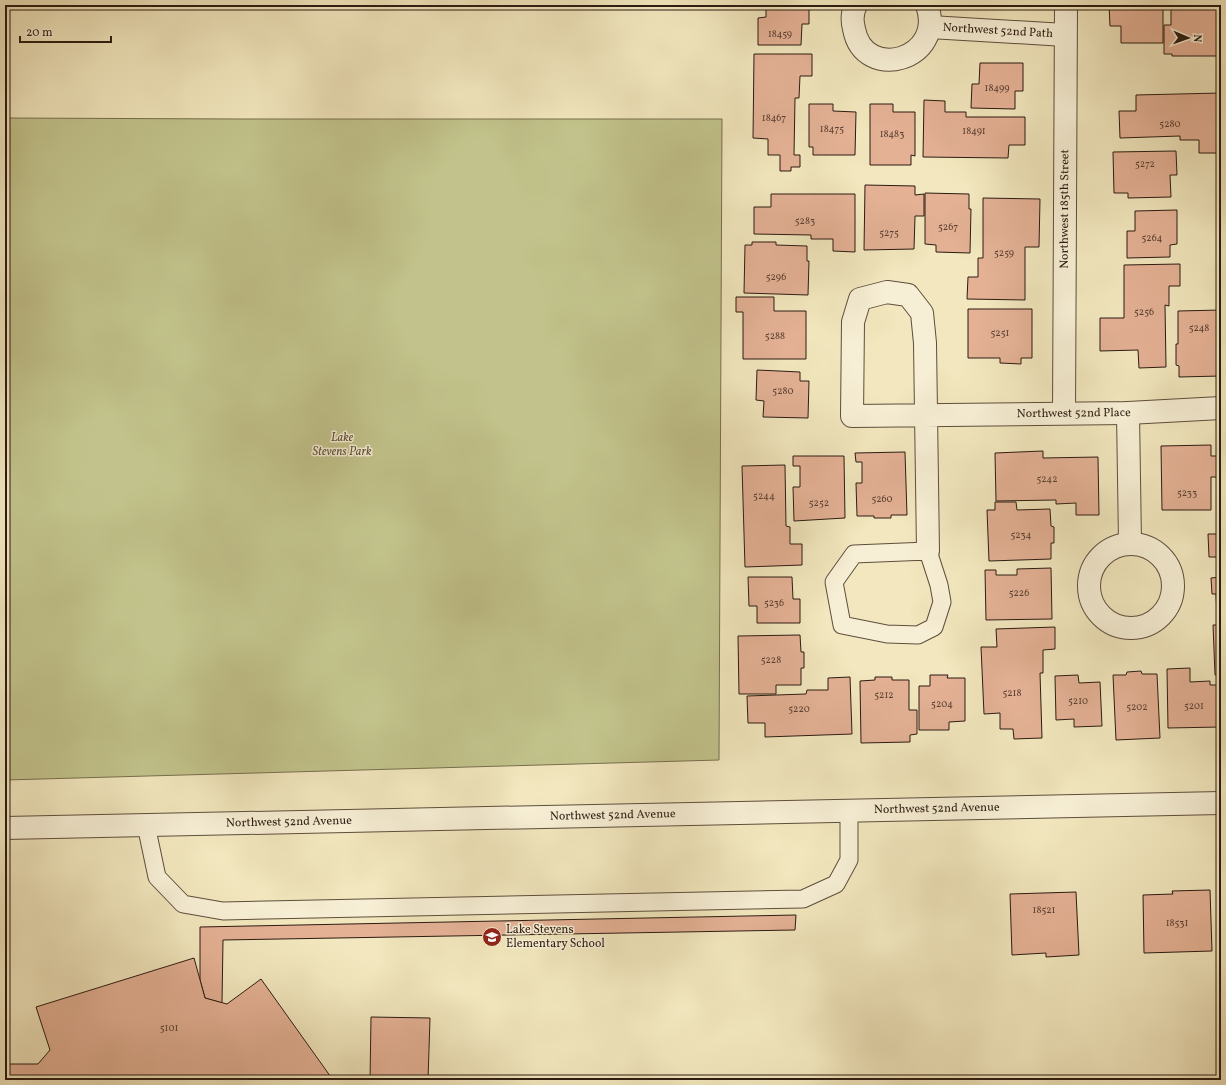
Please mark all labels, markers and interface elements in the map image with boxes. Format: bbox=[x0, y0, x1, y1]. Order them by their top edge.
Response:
scale bar bbox=[20, 18, 111, 44]
north arrow bbox=[1168, 18, 1208, 58]
street label: Northwest 52nd Path bbox=[942, 20, 1054, 42]
text: 20 m bbox=[26, 25, 53, 41]
house number: 18459 bbox=[768, 27, 792, 41]
text: N bbox=[1189, 34, 1204, 43]
house number: 18499 bbox=[985, 81, 1009, 95]
house number: 18467 bbox=[762, 111, 786, 125]
house number: 5280 bbox=[1159, 117, 1181, 131]
house number: 18475 bbox=[820, 122, 844, 136]
house number: 18491 bbox=[962, 124, 986, 138]
house number: 18483 bbox=[880, 127, 904, 141]
street label: Northwest 185th Street bbox=[1057, 149, 1073, 269]
house number: 5272 bbox=[1135, 157, 1155, 171]
house number: 5283 bbox=[795, 214, 815, 228]
house number: 5267 bbox=[938, 220, 958, 234]
house number: 5275 bbox=[879, 226, 899, 240]
house number: 5264 bbox=[1142, 231, 1162, 245]
house number: 5259 bbox=[994, 246, 1014, 260]
house number: 5296 bbox=[766, 270, 786, 284]
house number: 5256 bbox=[1134, 305, 1154, 319]
house number: 5248 bbox=[1189, 321, 1209, 335]
house number: 5251 bbox=[991, 326, 1010, 340]
house number: 5288 bbox=[765, 329, 785, 343]
house number: 5280 bbox=[772, 384, 794, 398]
street label: Northwest 52nd Place bbox=[1017, 405, 1132, 422]
park label: Lake Stevens Park bbox=[313, 430, 372, 460]
house number: 5242 bbox=[1036, 472, 1058, 486]
house number: 5233 bbox=[1177, 486, 1197, 500]
house number: 5244 bbox=[753, 489, 775, 503]
house number: 5260 bbox=[871, 492, 893, 506]
house number: 5252 bbox=[809, 496, 829, 510]
house number: 5234 bbox=[1011, 528, 1032, 542]
house number: 5226 bbox=[1009, 586, 1029, 600]
house number: 5236 bbox=[764, 596, 784, 610]
house number: 5228 bbox=[761, 653, 781, 667]
house number: 5218 bbox=[1002, 686, 1022, 700]
house number: 5212 bbox=[874, 688, 894, 702]
house number: 5210 bbox=[1068, 694, 1088, 708]
house number: 5204 bbox=[931, 697, 953, 711]
house number: 5201 bbox=[1184, 699, 1204, 713]
house number: 5202 bbox=[1126, 700, 1148, 714]
house number: 5220 bbox=[788, 702, 810, 716]
street label: Northwest 52nd Avenue bbox=[874, 800, 1000, 818]
street label: Northwest 52nd Avenue bbox=[550, 806, 676, 825]
street label: Northwest 52nd Avenue bbox=[226, 813, 352, 831]
house number: 18521 bbox=[1033, 903, 1056, 917]
house number: 18531 bbox=[1166, 916, 1188, 930]
place label: Lake Stevens Elementary School bbox=[506, 922, 605, 952]
school or university icon: Lake Stevens Elementary School bbox=[481, 926, 503, 948]
house number: 5101 bbox=[160, 1021, 178, 1035]

